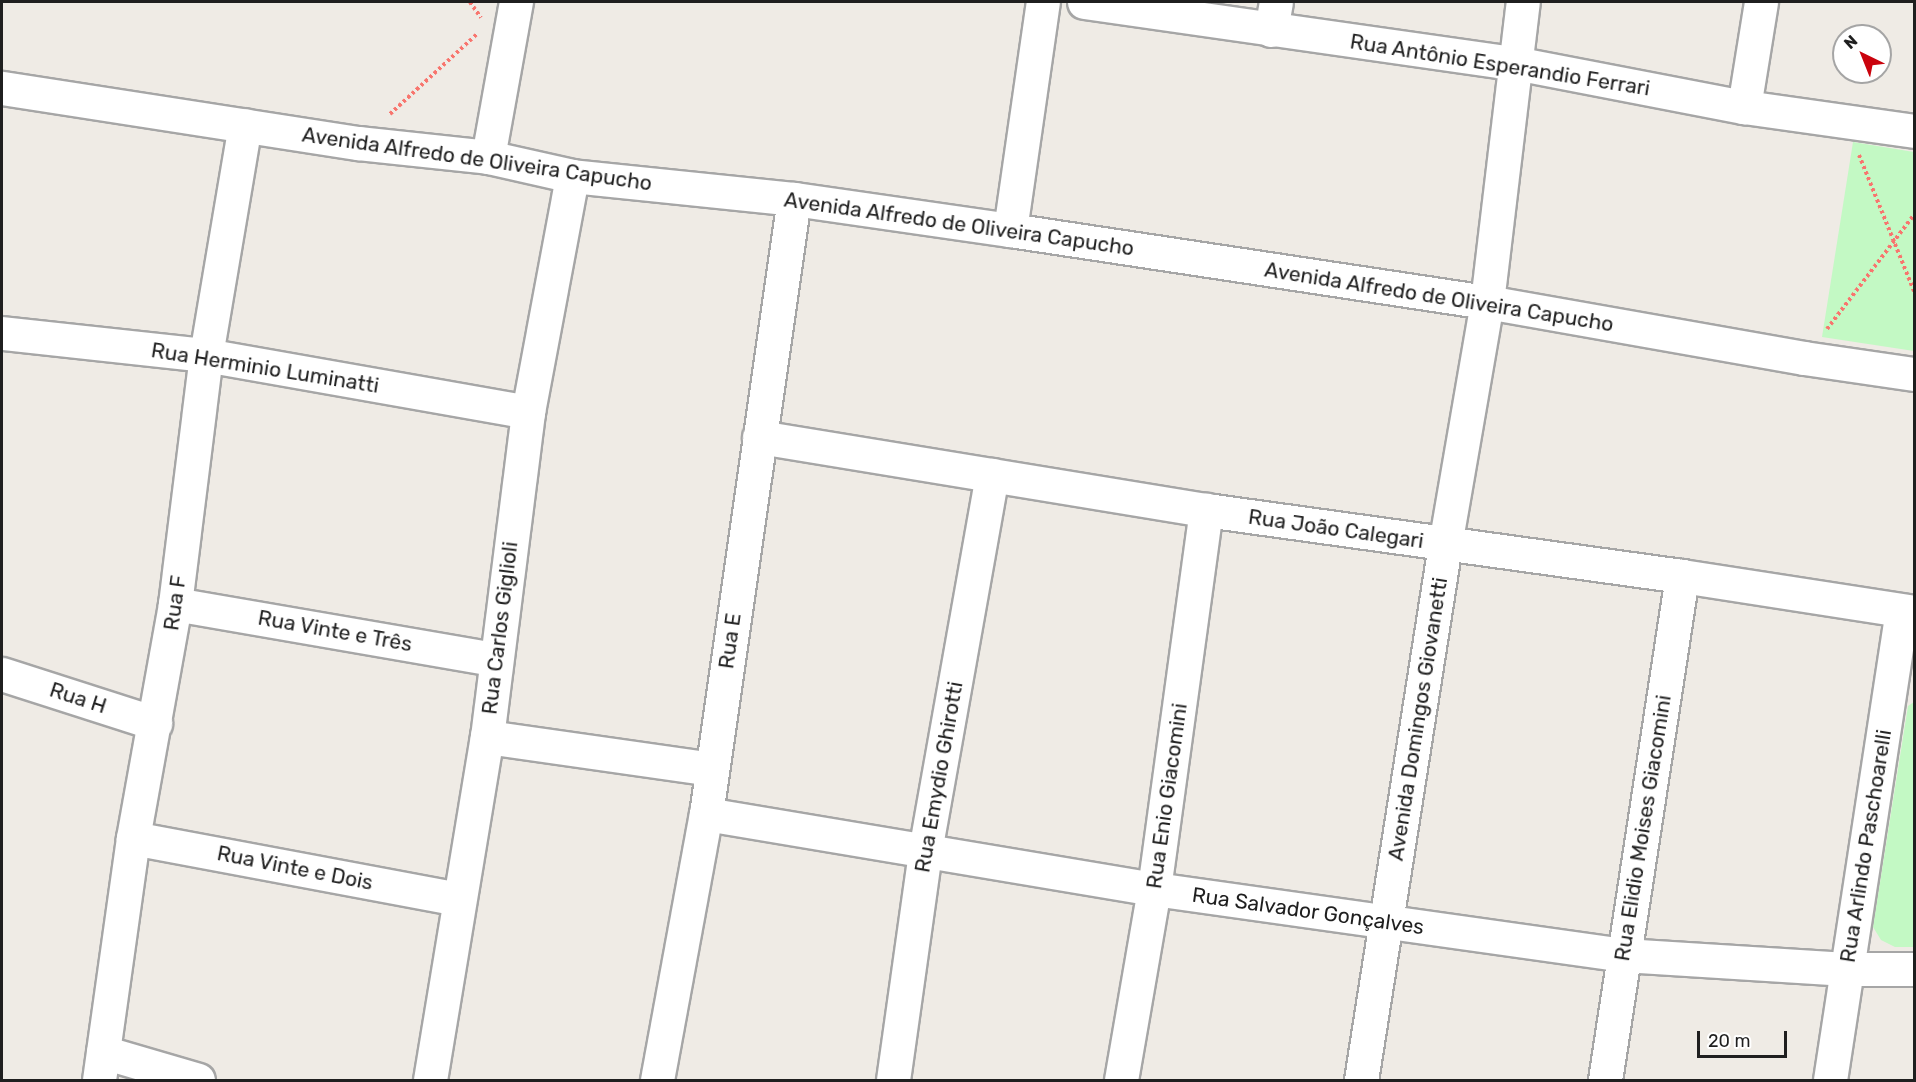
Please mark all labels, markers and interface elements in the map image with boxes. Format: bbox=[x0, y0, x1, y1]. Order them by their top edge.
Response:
north arrow bbox=[1832, 24, 1892, 84]
street label: Rua Antônio Esperandio Ferrari bbox=[1348, 29, 1652, 101]
text: N bbox=[1840, 31, 1861, 53]
street label: Avenida Alfredo de Oliveira Capucho bbox=[300, 122, 654, 196]
street label: Avenida Alfredo de Oliveira Capucho bbox=[782, 187, 1136, 261]
street label: Avenida Alfredo de Oliveira Capucho bbox=[1262, 257, 1616, 337]
street label: Rua Herminio Luminatti bbox=[149, 338, 381, 398]
street label: Rua João Calegari bbox=[1247, 504, 1425, 554]
street label: Rua Carlos Giglioli bbox=[477, 540, 523, 716]
street label: Rua F bbox=[159, 574, 191, 632]
street label: Avenida Domingos Giovanetti bbox=[1383, 575, 1453, 863]
street label: Rua Vinte e Três bbox=[255, 605, 415, 657]
street label: Rua E bbox=[714, 612, 746, 670]
street label: Rua H bbox=[46, 677, 110, 719]
street label: Rua Emydio Ghirotti bbox=[910, 679, 968, 875]
street label: Rua Elidio Moises Giacomini bbox=[1610, 693, 1676, 963]
street label: Rua Enio Giacomini bbox=[1142, 702, 1192, 890]
street label: Rua Arlindo Paschoarelli bbox=[1835, 727, 1897, 965]
street label: Rua Vinte e Dois bbox=[215, 840, 375, 896]
street label: Rua Salvador Gonçalves bbox=[1190, 882, 1426, 940]
scale bar bbox=[1700, 1019, 1790, 1057]
text: 20 m bbox=[1708, 1030, 1750, 1052]

